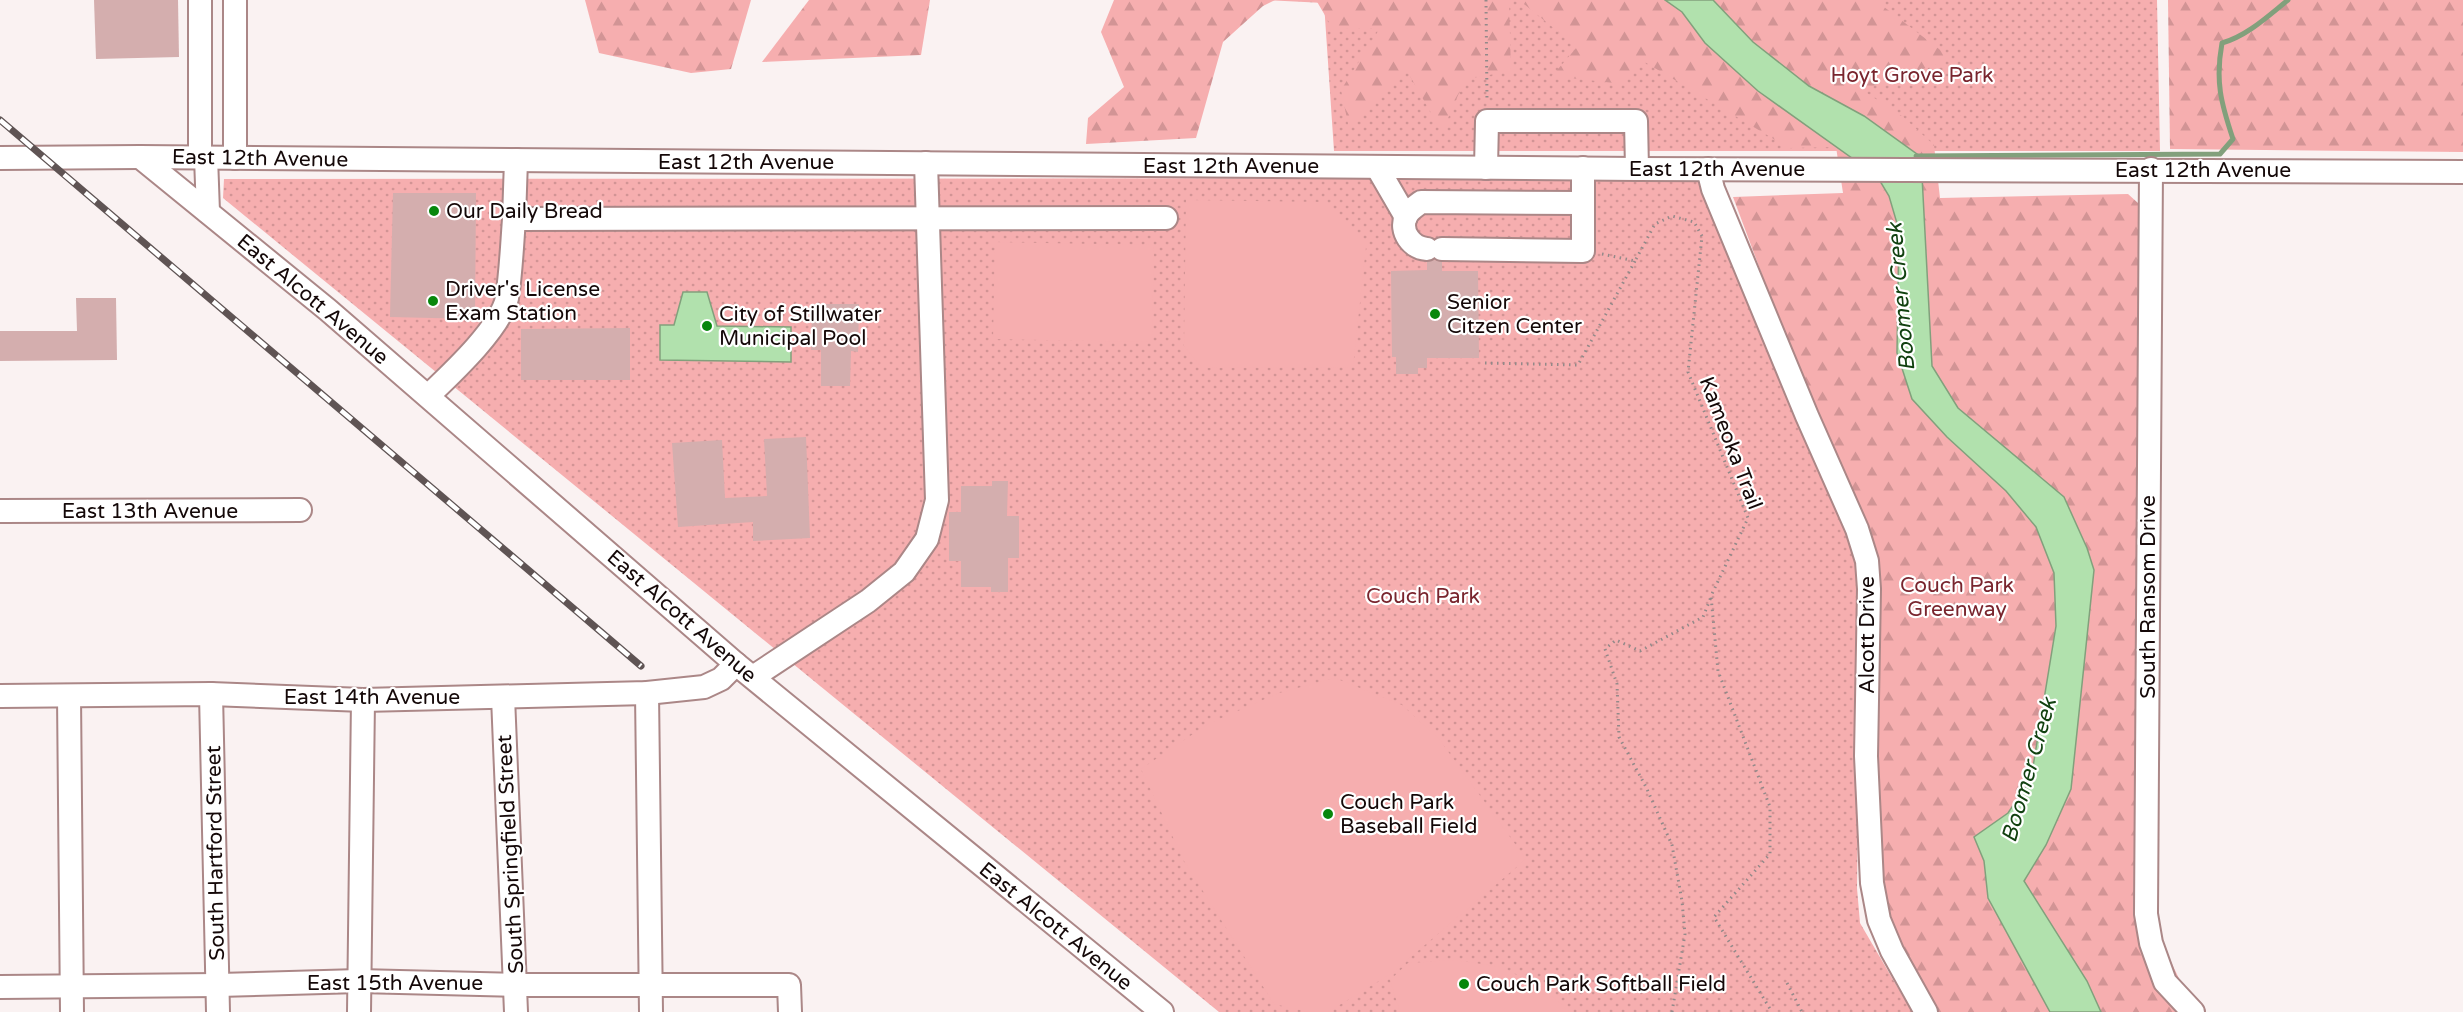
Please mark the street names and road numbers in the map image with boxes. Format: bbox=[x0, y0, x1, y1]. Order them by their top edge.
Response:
street label: East 12th Avenue bbox=[172, 144, 348, 173]
street label: East 12th Avenue bbox=[658, 150, 834, 175]
street label: East 12th Avenue bbox=[1143, 154, 1319, 179]
street label: East 12th Avenue bbox=[1629, 157, 1805, 182]
street label: East 12th Avenue bbox=[2115, 158, 2291, 183]
street label: East Alcott Avenue bbox=[232, 229, 393, 370]
street label: Kameoka Trail bbox=[1694, 373, 1767, 513]
street label: South Ransom Drive bbox=[2136, 495, 2161, 699]
street label: East 13th Avenue bbox=[62, 499, 238, 524]
street label: East Alcott Avenue bbox=[602, 545, 762, 688]
street label: Alcott Drive bbox=[1855, 576, 1880, 694]
street label: East 14th Avenue bbox=[284, 685, 460, 710]
street label: South Springfield Street bbox=[492, 734, 529, 974]
street label: South Hartford Street bbox=[201, 745, 230, 961]
street label: East Alcott Avenue bbox=[974, 857, 1137, 996]
street label: East 15th Avenue bbox=[307, 971, 483, 996]

